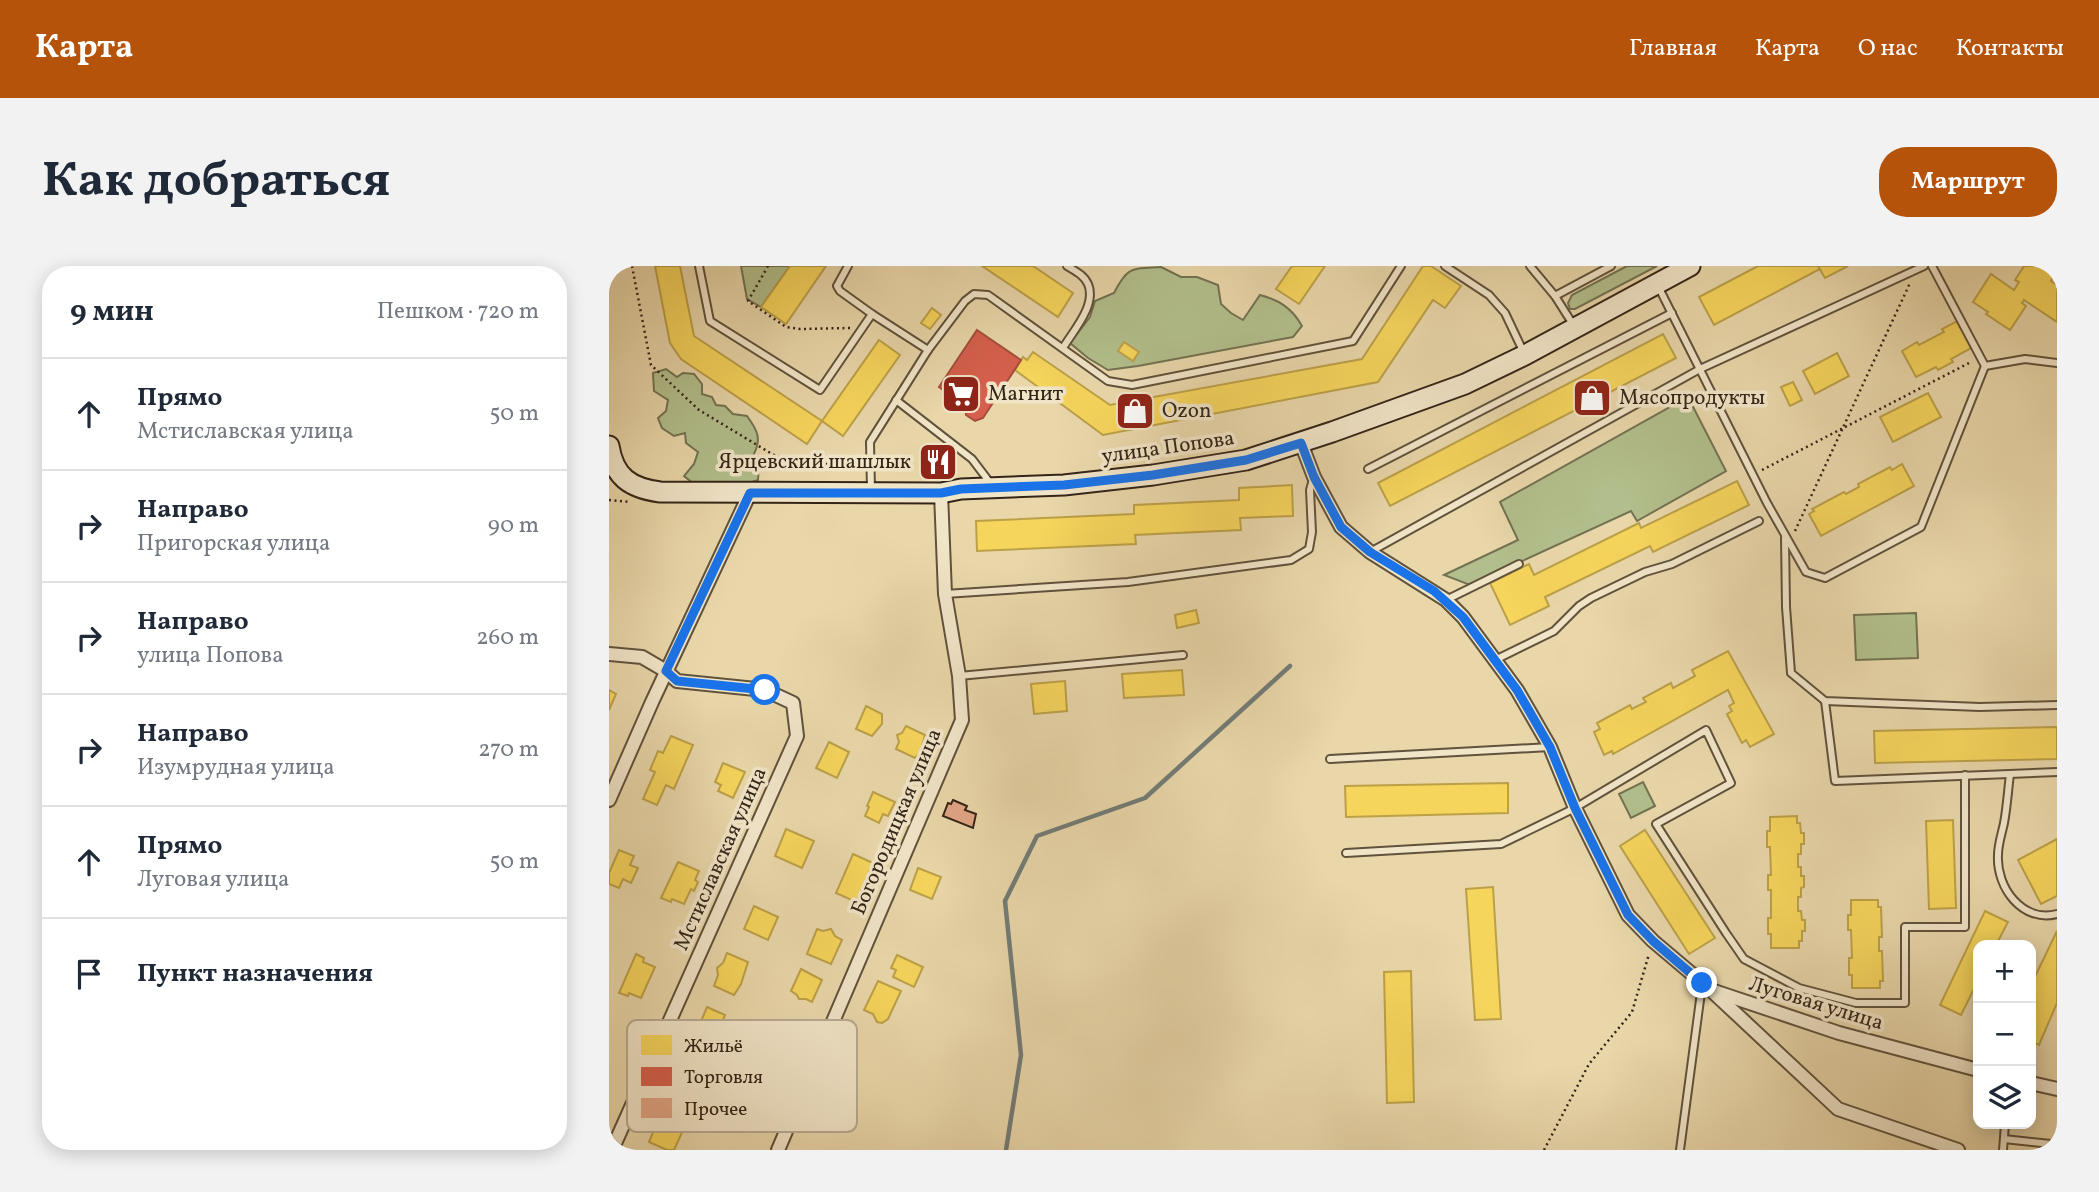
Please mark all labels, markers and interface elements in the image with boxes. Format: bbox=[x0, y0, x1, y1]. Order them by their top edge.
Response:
text: Карта bbox=[35, 26, 133, 72]
text: Главная bbox=[1629, 32, 1717, 66]
text: Карта bbox=[1755, 32, 1820, 66]
text: О нас bbox=[1858, 32, 1918, 66]
text: Контакты bbox=[1956, 32, 2064, 66]
button: Маршрут bbox=[1879, 147, 2057, 217]
text: Как добраться bbox=[42, 148, 390, 217]
text: 9 мин bbox=[70, 291, 154, 333]
text: Пешком · 720 m bbox=[377, 296, 539, 328]
supermarket icon: Магнит bbox=[940, 373, 982, 415]
shop icon: Мясопродукты bbox=[1571, 377, 1613, 419]
text: Прямо bbox=[137, 380, 222, 416]
place label: Магнит bbox=[988, 380, 1064, 409]
place label: Мясопродукты bbox=[1619, 384, 1765, 413]
shop icon: Ozon bbox=[1114, 390, 1156, 432]
icon: ahead bbox=[70, 395, 108, 433]
place label: Ozon bbox=[1162, 397, 1212, 426]
text: 50 m bbox=[490, 398, 539, 430]
text: Мстиславская улица bbox=[137, 416, 354, 448]
street label: улица Попова bbox=[1100, 424, 1236, 472]
restaurant icon: Ярцевский шашлык bbox=[917, 441, 959, 483]
place label: Ярцевский шашлык bbox=[719, 448, 911, 477]
text: Направо bbox=[137, 492, 249, 528]
icon: right bbox=[70, 507, 108, 545]
text: 90 m bbox=[488, 510, 539, 542]
text: Пригорская улица bbox=[137, 528, 330, 560]
text: Направо bbox=[137, 604, 249, 640]
icon: right bbox=[70, 619, 108, 657]
text: 260 m bbox=[476, 622, 539, 654]
text: улица Попова bbox=[137, 640, 284, 672]
route start bbox=[749, 674, 780, 705]
text: Направо bbox=[137, 716, 249, 752]
street label: Богородицкая улица bbox=[845, 724, 949, 920]
icon: right bbox=[70, 731, 108, 769]
text: 270 m bbox=[478, 734, 539, 766]
text: Изумрудная улица bbox=[137, 752, 335, 784]
street label: Мстиславская улица bbox=[668, 763, 774, 955]
text: Прямо bbox=[137, 828, 222, 864]
icon: ahead bbox=[70, 843, 108, 881]
text: 50 m bbox=[490, 846, 539, 878]
text: Луговая улица bbox=[137, 864, 289, 896]
map controls bbox=[1973, 940, 2036, 1129]
button: + bbox=[1973, 940, 2036, 1003]
icon: arrive bbox=[70, 955, 108, 993]
text: Пункт назначения bbox=[137, 956, 373, 992]
route end bbox=[1686, 967, 1717, 998]
street label: Луговая улица bbox=[1745, 970, 1887, 1038]
button: − bbox=[1973, 1003, 2036, 1066]
legend bbox=[627, 1020, 857, 1132]
text: Жильё bbox=[684, 1034, 743, 1060]
text: Торговля bbox=[684, 1065, 763, 1091]
button: layers bbox=[1973, 1066, 2036, 1129]
text: Прочее bbox=[684, 1097, 747, 1123]

